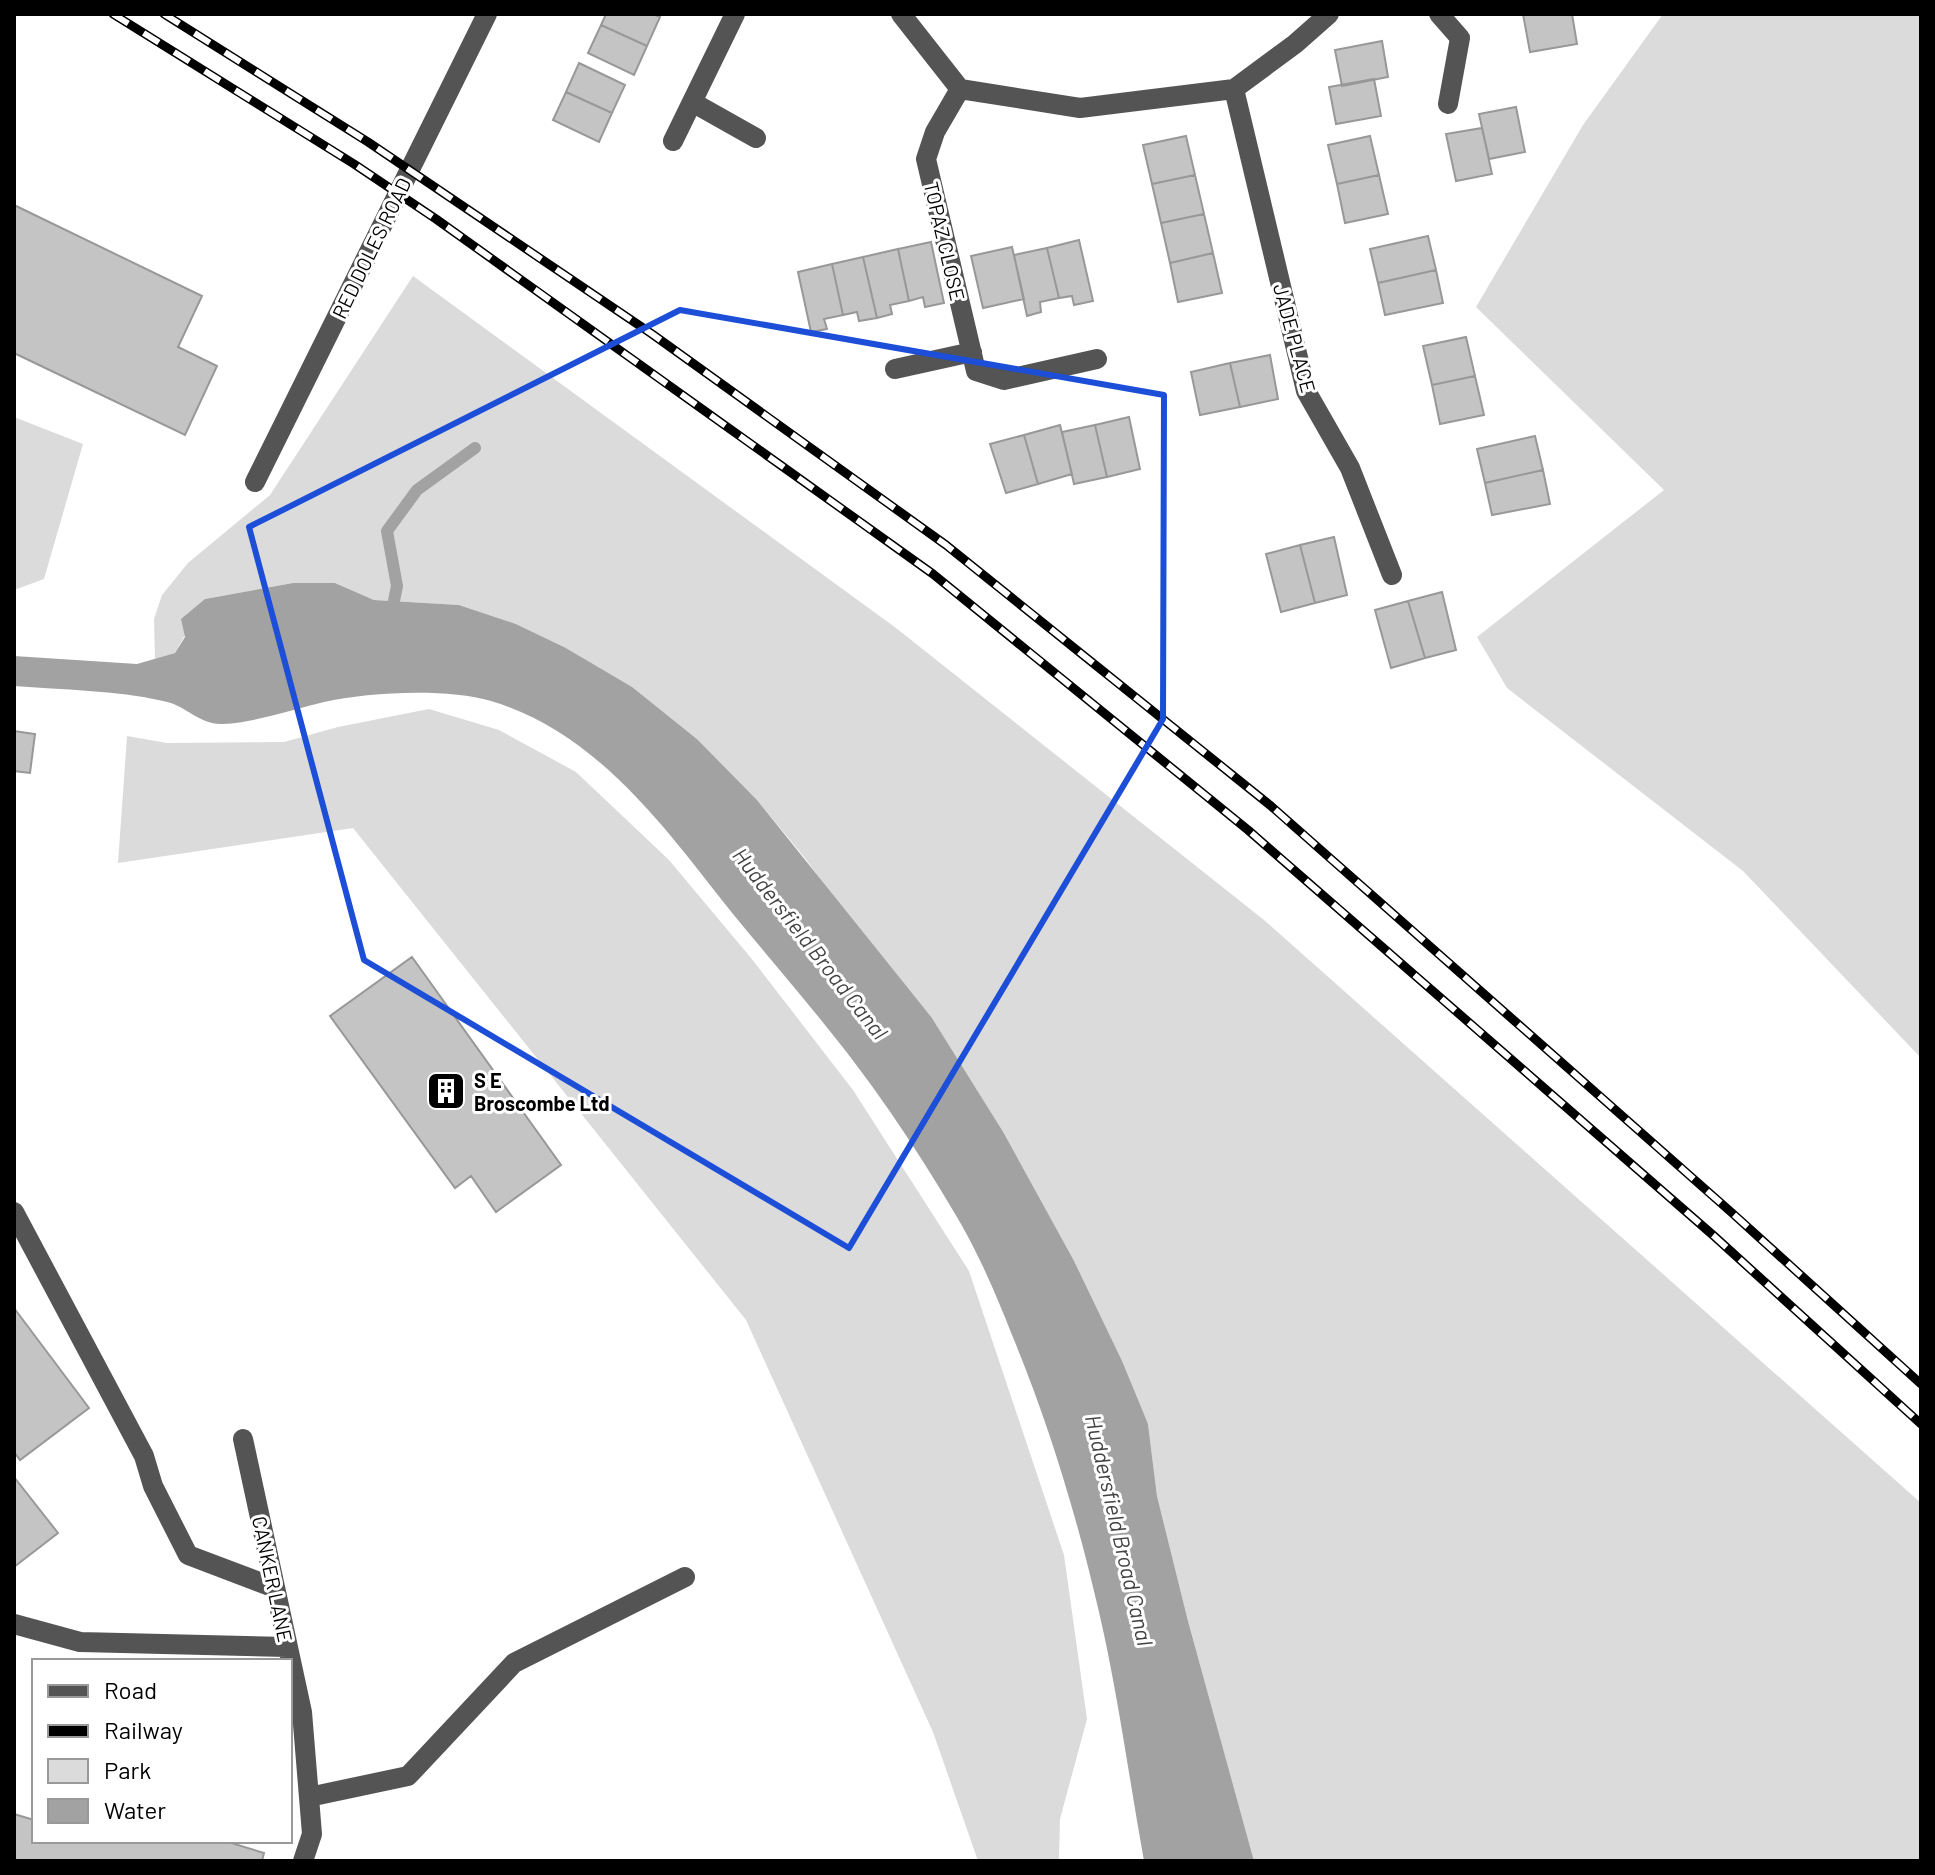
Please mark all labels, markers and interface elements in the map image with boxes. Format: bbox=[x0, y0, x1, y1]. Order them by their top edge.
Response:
street label: RED DOLES ROAD bbox=[327, 174, 415, 322]
street label: TOPAZ CLOSE bbox=[920, 179, 970, 303]
street label: JADE PLACE bbox=[1269, 281, 1321, 395]
water label: Huddersfield Broad Canal bbox=[728, 842, 894, 1044]
place label: S E Broscombe Ltd bbox=[474, 1068, 609, 1115]
building icon: S E Broscombe Ltd bbox=[425, 1070, 467, 1112]
water label: Huddersfield Broad Canal bbox=[1081, 1412, 1159, 1648]
street label: CANKER LANE bbox=[248, 1514, 298, 1644]
legend bbox=[32, 1659, 292, 1843]
text: Road bbox=[104, 1675, 157, 1704]
text: Railway bbox=[104, 1715, 183, 1744]
text: Park bbox=[104, 1755, 151, 1784]
text: Water bbox=[104, 1795, 166, 1824]

